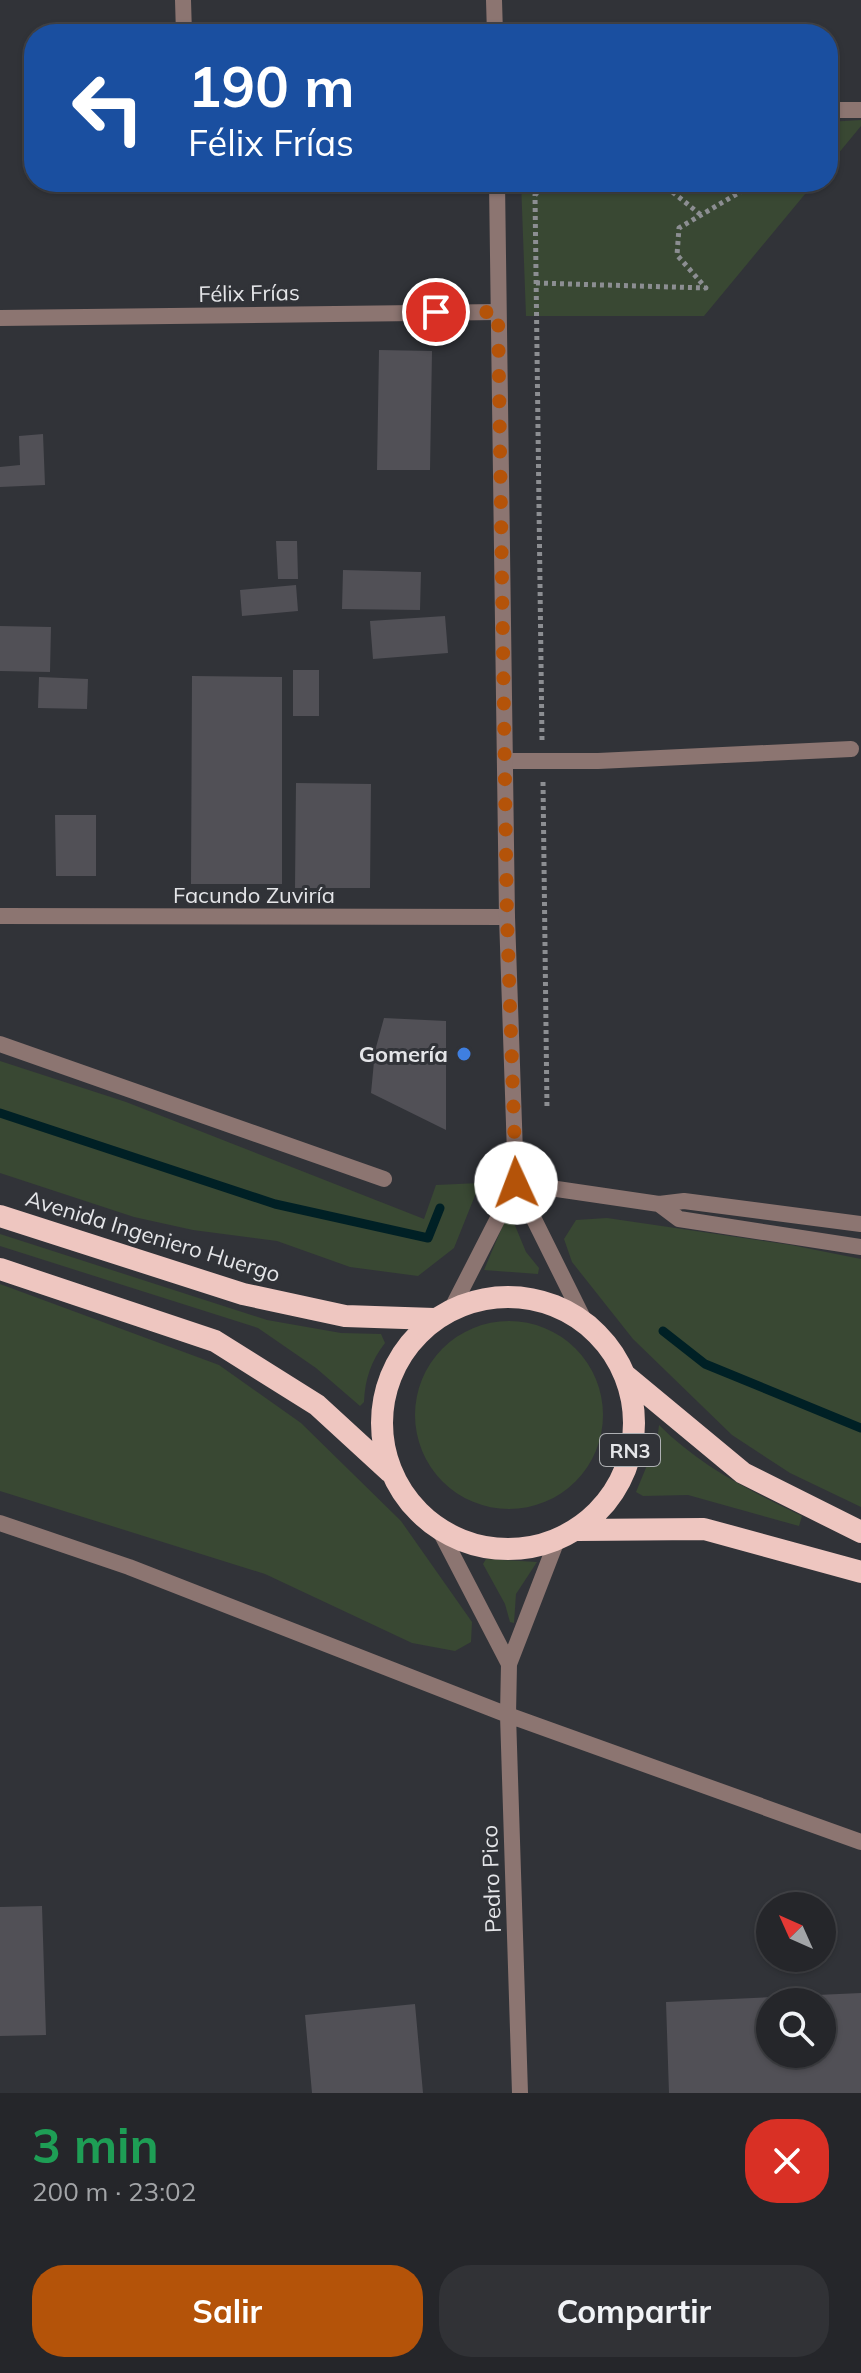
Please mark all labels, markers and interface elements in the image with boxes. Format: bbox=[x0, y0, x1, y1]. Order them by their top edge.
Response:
text: 190 m bbox=[188, 51, 355, 121]
icon: left bbox=[56, 56, 160, 160]
text: Félix Frías bbox=[188, 120, 354, 165]
street label: Félix Frías bbox=[198, 278, 300, 308]
pin bbox=[402, 278, 470, 346]
icon: arrive bbox=[414, 290, 458, 334]
street label: Facundo Zuviría bbox=[173, 881, 335, 909]
place label: Gomería bbox=[359, 1040, 448, 1068]
marker: Gomería bbox=[455, 1045, 473, 1063]
position arrow bbox=[474, 1141, 558, 1225]
street label: Avenida Ingeniero Huergo bbox=[22, 1184, 284, 1288]
road number: RN3 bbox=[600, 1434, 660, 1466]
street label: Pedro Pico bbox=[475, 1825, 507, 1933]
north arrow bbox=[756, 1892, 836, 1972]
map controls bbox=[756, 1892, 836, 2068]
button: search bbox=[756, 1988, 836, 2068]
text: 3 min bbox=[32, 2115, 159, 2175]
button: close bbox=[745, 2119, 829, 2203]
text: 200 m · 23:02 bbox=[32, 2175, 196, 2208]
button: Salir bbox=[32, 2265, 423, 2357]
button: Compartir bbox=[439, 2265, 829, 2357]

